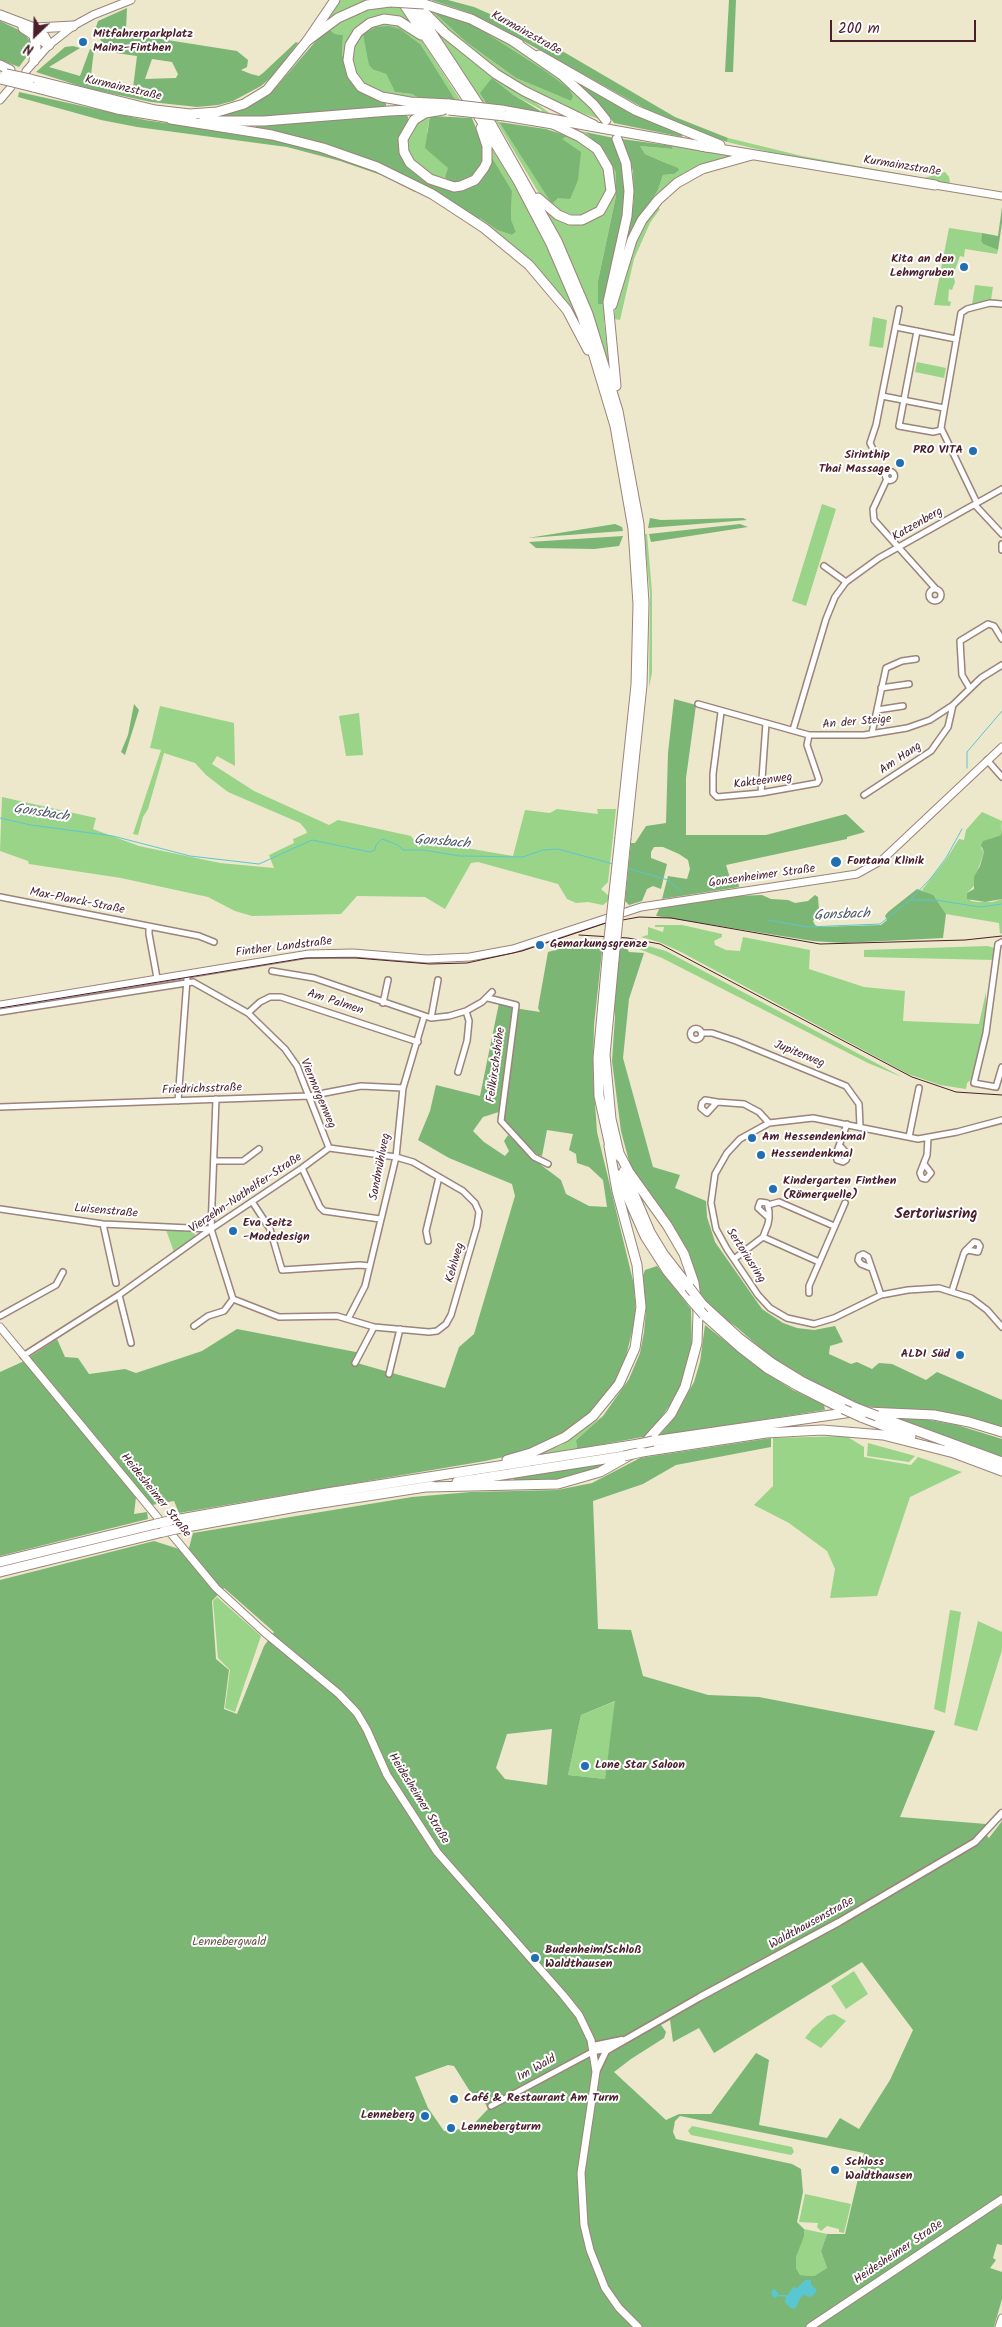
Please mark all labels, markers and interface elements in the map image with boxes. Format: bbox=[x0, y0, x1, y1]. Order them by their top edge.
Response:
street label: Kurmainzstraße bbox=[488, 9, 564, 59]
north arrow bbox=[10, 10, 60, 60]
scale bar bbox=[832, 10, 978, 42]
text: 200 m bbox=[838, 17, 880, 41]
place label: Mitfahrerparkplatz Mainz-Finthen bbox=[93, 28, 193, 56]
marker: Mitfahrerparkplatz Mainz-Finthen bbox=[77, 36, 89, 48]
text: N bbox=[20, 37, 37, 61]
street label: Kurmainzstraße bbox=[83, 73, 163, 105]
street label: Kurmainzstraße bbox=[862, 154, 942, 180]
place label: Kita an den Lehmgruben bbox=[890, 253, 954, 281]
marker: Kita an den Lehmgruben bbox=[958, 261, 970, 273]
place label: PRO VITA bbox=[913, 444, 963, 458]
marker: PRO VITA bbox=[967, 445, 979, 457]
place label: Sirinthip Thai Massage bbox=[819, 449, 890, 477]
marker: Sirinthip Thai Massage bbox=[894, 457, 906, 469]
street label: Katzenberg bbox=[890, 505, 946, 545]
street label: An der Steige bbox=[822, 713, 892, 733]
street label: Am Hang bbox=[877, 740, 925, 778]
street label: Kakteenweg bbox=[733, 771, 793, 793]
water label: Gonsbach bbox=[12, 801, 70, 827]
water label: Gonsbach bbox=[413, 832, 471, 854]
marker: Fontana Klinik bbox=[829, 855, 843, 869]
place label: Fontana Klinik bbox=[847, 855, 924, 869]
street label: Gonsenheimer Straße bbox=[708, 862, 816, 892]
street label: Max-Planck-Straße bbox=[28, 886, 126, 918]
water label: Gonsbach bbox=[814, 907, 870, 925]
street label: Finther Landstraße bbox=[235, 935, 333, 961]
place label: Gemarkungsgrenze bbox=[550, 938, 647, 952]
marker: Gemarkungsgrenze bbox=[534, 939, 546, 951]
street label: Am Palmen bbox=[305, 987, 365, 1019]
street label: Feilkirschshöhe bbox=[485, 1027, 509, 1103]
street label: Jupiterweg bbox=[772, 1038, 826, 1072]
street label: Viermorgenweg bbox=[296, 1057, 338, 1131]
street label: Friedrichsstraße bbox=[162, 1081, 242, 1099]
place label: Am Hessendenkmal bbox=[762, 1131, 865, 1145]
street label: Sandmühlweg bbox=[367, 1132, 395, 1202]
marker: Am Hessendenkmal bbox=[746, 1132, 758, 1144]
place label: Hessendenkmal bbox=[771, 1148, 852, 1162]
marker: Hessendenkmal bbox=[755, 1149, 767, 1161]
street label: Vierzehn-Nothelfer-Straße bbox=[187, 1151, 305, 1237]
place label: Kindergarten Finthen (Römerquelle) bbox=[783, 1175, 896, 1203]
marker: Kindergarten Finthen (Römerquelle) bbox=[767, 1183, 779, 1195]
street label: Luisenstraße bbox=[74, 1202, 138, 1222]
district label: Sertoriusring bbox=[894, 1206, 978, 1224]
place label: Eva Seitz -Modedesign bbox=[243, 1217, 310, 1245]
marker: Eva Seitz -Modedesign bbox=[227, 1225, 239, 1237]
street label: Sertoriusring bbox=[722, 1226, 768, 1286]
street label: Kehlweg bbox=[443, 1241, 469, 1285]
place label: ALDI Süd bbox=[901, 1348, 950, 1362]
marker: ALDI Süd bbox=[954, 1349, 966, 1361]
street label: Heidesheimer Straße bbox=[117, 1451, 193, 1541]
street label: Heidesheimer Straße bbox=[384, 1751, 452, 1847]
place label: Lone Star Saloon bbox=[595, 1759, 685, 1773]
marker: Lone Star Saloon bbox=[579, 1760, 591, 1772]
street label: Waldthausenstraße bbox=[767, 1895, 857, 1953]
park label: Lennebergwald bbox=[192, 1936, 266, 1950]
place label: Budenheim/Schloß Waldthausen bbox=[545, 1944, 641, 1972]
marker: Budenheim/Schloß Waldthausen bbox=[529, 1952, 541, 1964]
street label: Im Wald bbox=[515, 2053, 559, 2085]
place label: Café & Restaurant Am Turm bbox=[464, 2092, 619, 2106]
marker: Café & Restaurant Am Turm bbox=[448, 2093, 460, 2105]
place label: Lenneberg bbox=[361, 2109, 415, 2123]
marker: Lenneberg bbox=[419, 2110, 431, 2122]
place label: Lennebergturm bbox=[461, 2121, 541, 2135]
marker: Lennebergturm bbox=[445, 2122, 457, 2134]
place label: Schloss Waldthausen bbox=[845, 2156, 912, 2184]
marker: Schloss Waldthausen bbox=[829, 2164, 841, 2176]
street label: Heidesheimer Straße bbox=[852, 2218, 946, 2288]

